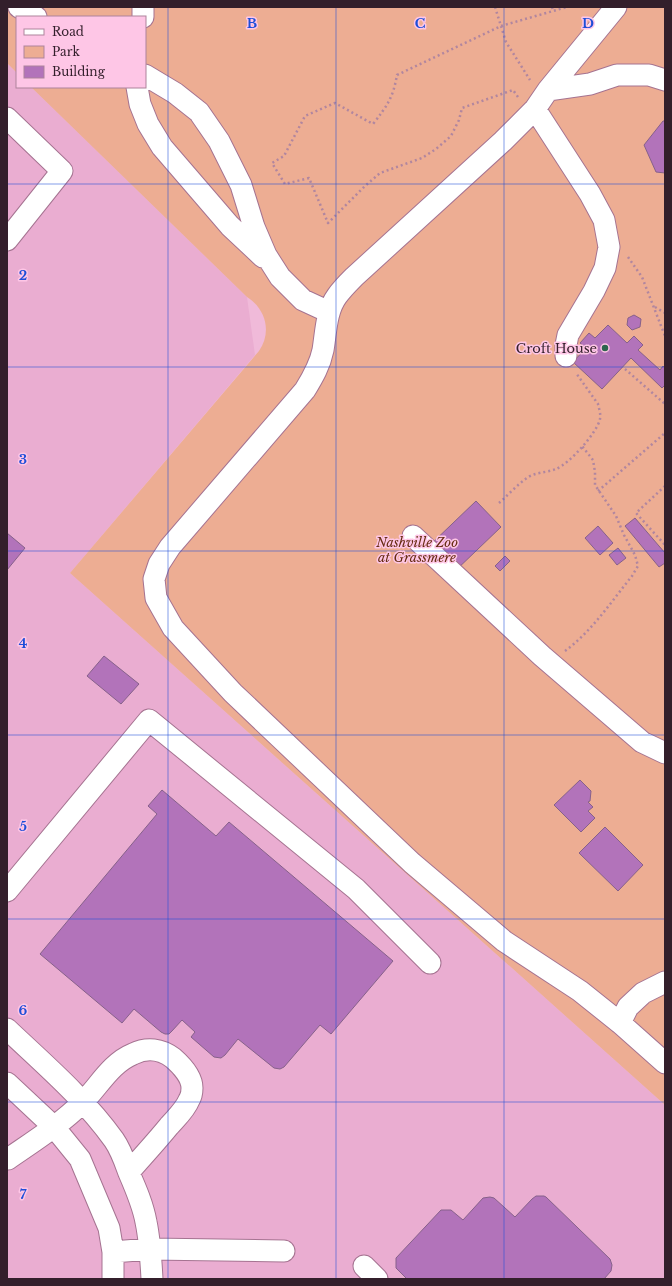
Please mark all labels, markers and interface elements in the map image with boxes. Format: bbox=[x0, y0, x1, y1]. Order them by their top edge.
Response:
text: B bbox=[247, 15, 257, 32]
text: C bbox=[415, 15, 426, 32]
text: D bbox=[582, 15, 594, 32]
legend bbox=[16, 16, 146, 88]
text: Road bbox=[52, 24, 84, 39]
text: Park bbox=[52, 44, 80, 59]
text: Building bbox=[52, 64, 106, 79]
text: 2 bbox=[19, 267, 27, 284]
place label: Croft House bbox=[516, 340, 597, 357]
marker: Croft House bbox=[600, 343, 610, 353]
text: 3 bbox=[19, 451, 27, 468]
park label: Nashville Zoo at Grassmere bbox=[375, 534, 458, 566]
text: 4 bbox=[19, 635, 28, 652]
text: 5 bbox=[19, 818, 27, 835]
text: 6 bbox=[19, 1002, 28, 1019]
text: 7 bbox=[20, 1186, 27, 1203]

